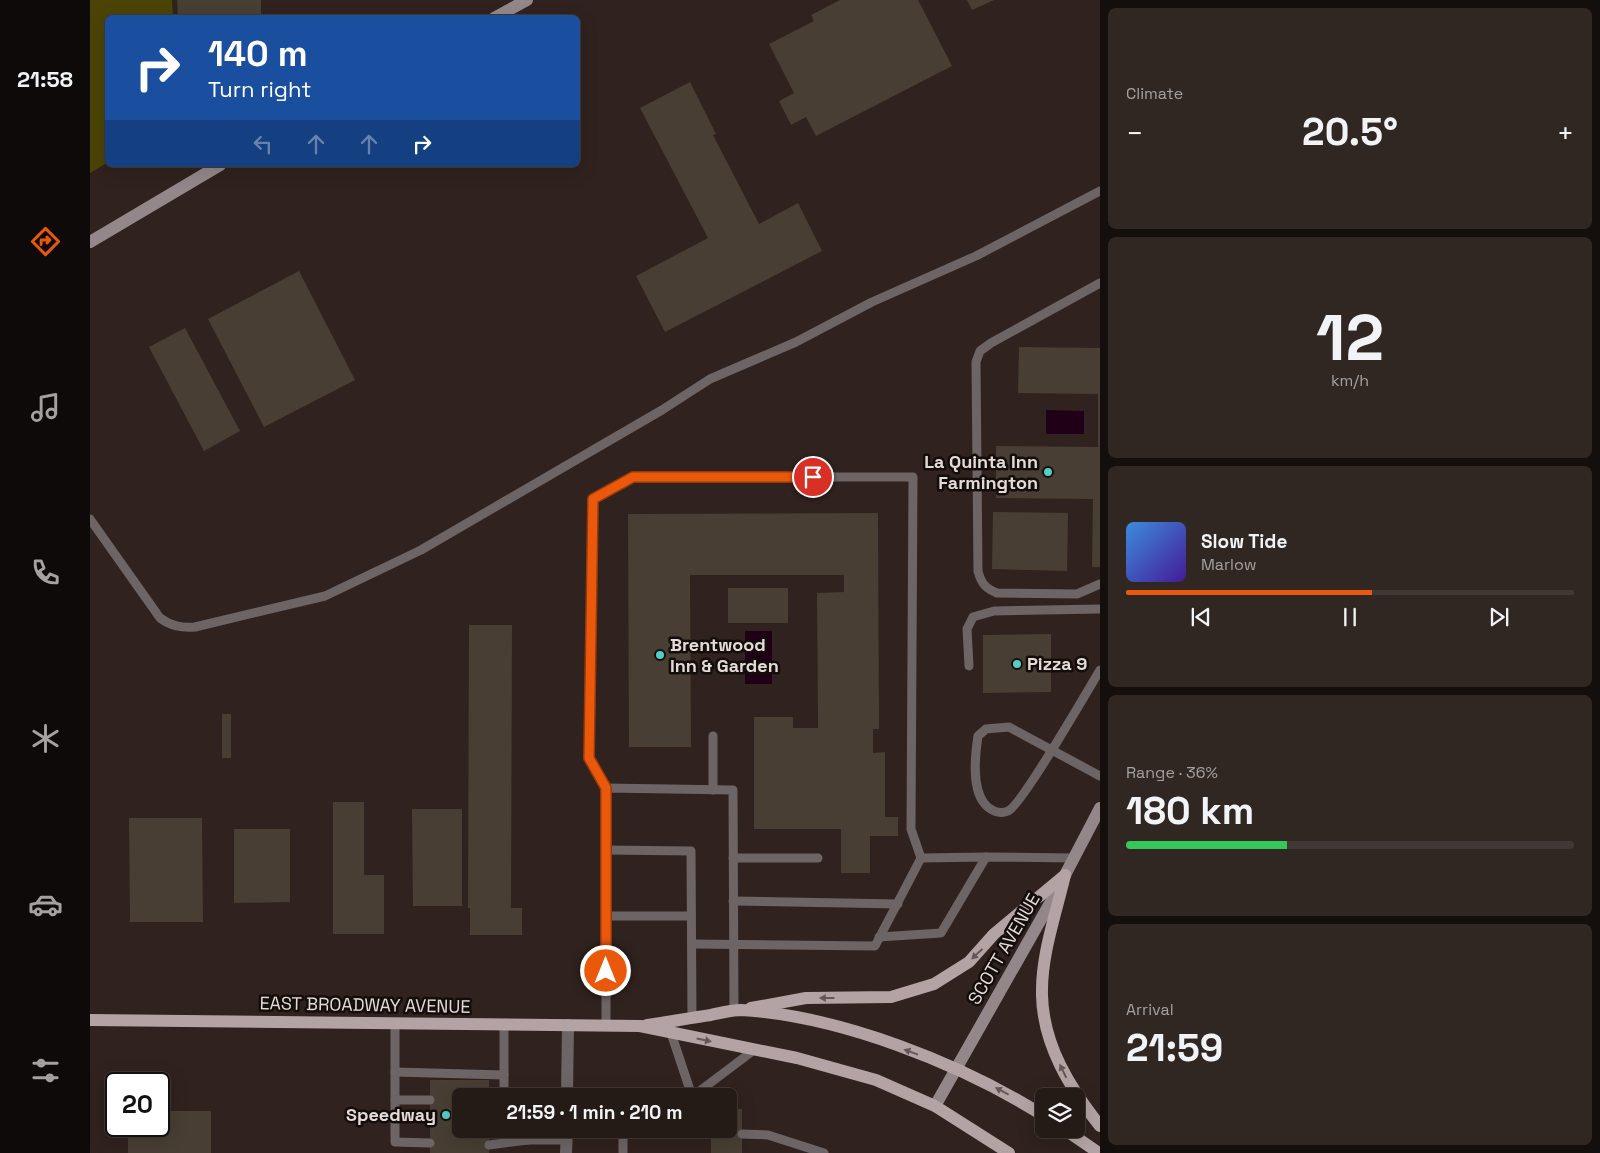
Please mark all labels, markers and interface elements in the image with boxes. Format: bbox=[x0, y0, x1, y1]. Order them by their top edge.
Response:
text: 140 m bbox=[208, 32, 308, 76]
icon: right bbox=[125, 35, 190, 100]
text: 21:58 bbox=[17, 65, 73, 93]
text: Turn right bbox=[208, 75, 311, 103]
text: Climate bbox=[1126, 83, 1183, 104]
text: 20.5° bbox=[1302, 108, 1398, 156]
text: − bbox=[1126, 115, 1143, 151]
text: + bbox=[1557, 115, 1574, 151]
icon: left bbox=[249, 130, 277, 158]
icon: ahead bbox=[302, 130, 330, 158]
icon: ahead bbox=[355, 130, 383, 158]
icon: right bbox=[408, 130, 436, 158]
icon: directions bbox=[28, 224, 63, 259]
text: 12 bbox=[1316, 296, 1384, 379]
text: km/h bbox=[1331, 370, 1369, 391]
icon: music bbox=[28, 390, 63, 425]
place label: La Quinta Inn Farmington bbox=[924, 450, 1038, 494]
pin bbox=[792, 456, 834, 498]
icon: arrive bbox=[799, 463, 827, 491]
marker: La Quinta Inn Farmington bbox=[1042, 466, 1054, 478]
text: Slow Tide bbox=[1201, 529, 1287, 554]
text: Marlow bbox=[1201, 554, 1257, 575]
icon: phone bbox=[28, 555, 63, 590]
icon: previous bbox=[1187, 603, 1215, 631]
icon: pause bbox=[1336, 603, 1364, 631]
icon: next bbox=[1485, 603, 1513, 631]
place label: Brentwood Inn & Garden bbox=[670, 633, 779, 677]
marker: Brentwood Inn & Garden bbox=[654, 649, 666, 661]
place label: Pizza 9 bbox=[1027, 652, 1087, 675]
marker: Pizza 9 bbox=[1011, 658, 1023, 670]
icon: climate bbox=[28, 721, 63, 756]
text: Range · 36% bbox=[1126, 762, 1218, 783]
text: 180 km bbox=[1126, 787, 1254, 835]
icon: car bbox=[28, 887, 63, 922]
street label: SCOTT AVENUE bbox=[962, 889, 1045, 1009]
position arrow bbox=[579, 944, 631, 996]
one-way arrow bbox=[972, 948, 984, 960]
street label: EAST BROADWAY AVENUE bbox=[259, 991, 471, 1018]
one-way arrow bbox=[818, 994, 834, 1002]
text: Arrival bbox=[1126, 999, 1174, 1020]
text: 21:59 bbox=[1126, 1024, 1223, 1072]
one-way arrow bbox=[697, 1036, 713, 1044]
one-way arrow bbox=[903, 1047, 918, 1055]
icon: filters bbox=[28, 1053, 63, 1088]
one-way arrow bbox=[1059, 1064, 1067, 1078]
speed limit sign: 20 bbox=[105, 1072, 170, 1137]
one-way arrow bbox=[994, 1087, 1009, 1095]
map controls bbox=[1035, 1088, 1085, 1138]
button: layers bbox=[1035, 1088, 1085, 1138]
text: 21:59 · 1 min · 210 m bbox=[507, 1100, 682, 1125]
place label: Speedway bbox=[346, 1103, 436, 1126]
marker: Speedway bbox=[440, 1109, 452, 1121]

